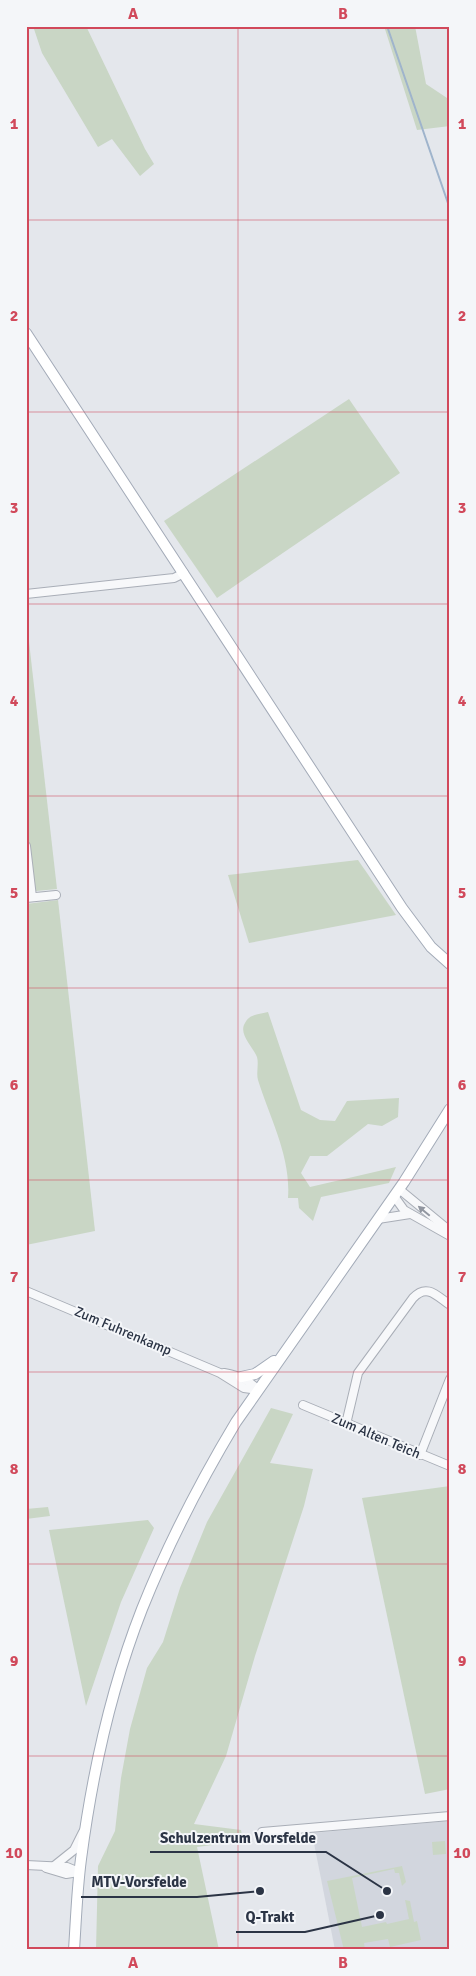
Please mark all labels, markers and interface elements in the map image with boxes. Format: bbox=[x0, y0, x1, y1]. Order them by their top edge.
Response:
text: A bbox=[128, 4, 139, 24]
text: B bbox=[338, 4, 348, 24]
text: 1 bbox=[10, 114, 19, 134]
text: 1 bbox=[458, 114, 467, 134]
text: 2 bbox=[10, 306, 18, 326]
text: 2 bbox=[458, 306, 466, 326]
text: 3 bbox=[10, 498, 18, 518]
text: 3 bbox=[458, 498, 466, 518]
text: 4 bbox=[10, 691, 19, 711]
text: 4 bbox=[458, 691, 467, 711]
text: 5 bbox=[10, 883, 18, 903]
text: 5 bbox=[458, 883, 466, 903]
text: 6 bbox=[10, 1075, 19, 1095]
text: 6 bbox=[458, 1075, 467, 1095]
one-way arrow bbox=[417, 1205, 430, 1216]
text: 7 bbox=[10, 1267, 19, 1287]
text: 7 bbox=[458, 1267, 467, 1287]
street label: Zum Fuhrenkamp bbox=[72, 1303, 174, 1359]
street label: Zum Alten Teich bbox=[329, 1410, 423, 1462]
text: 8 bbox=[10, 1459, 19, 1479]
text: 8 bbox=[458, 1459, 467, 1479]
text: 9 bbox=[10, 1651, 19, 1671]
text: 9 bbox=[458, 1651, 467, 1671]
callout: Schulzentrum Vorsfelde bbox=[150, 1822, 326, 1852]
text: Schulzentrum Vorsfelde bbox=[160, 1829, 316, 1847]
text: 10 bbox=[5, 1843, 23, 1863]
text: 10 bbox=[453, 1843, 471, 1863]
callout: MTV-Vorsfelde bbox=[81, 1867, 197, 1897]
text: MTV-Vorsfelde bbox=[91, 1873, 187, 1891]
callout: Q-Trakt bbox=[236, 1902, 305, 1932]
text: Q-Trakt bbox=[246, 1908, 295, 1926]
text: A bbox=[128, 1953, 139, 1973]
text: B bbox=[338, 1953, 348, 1973]

